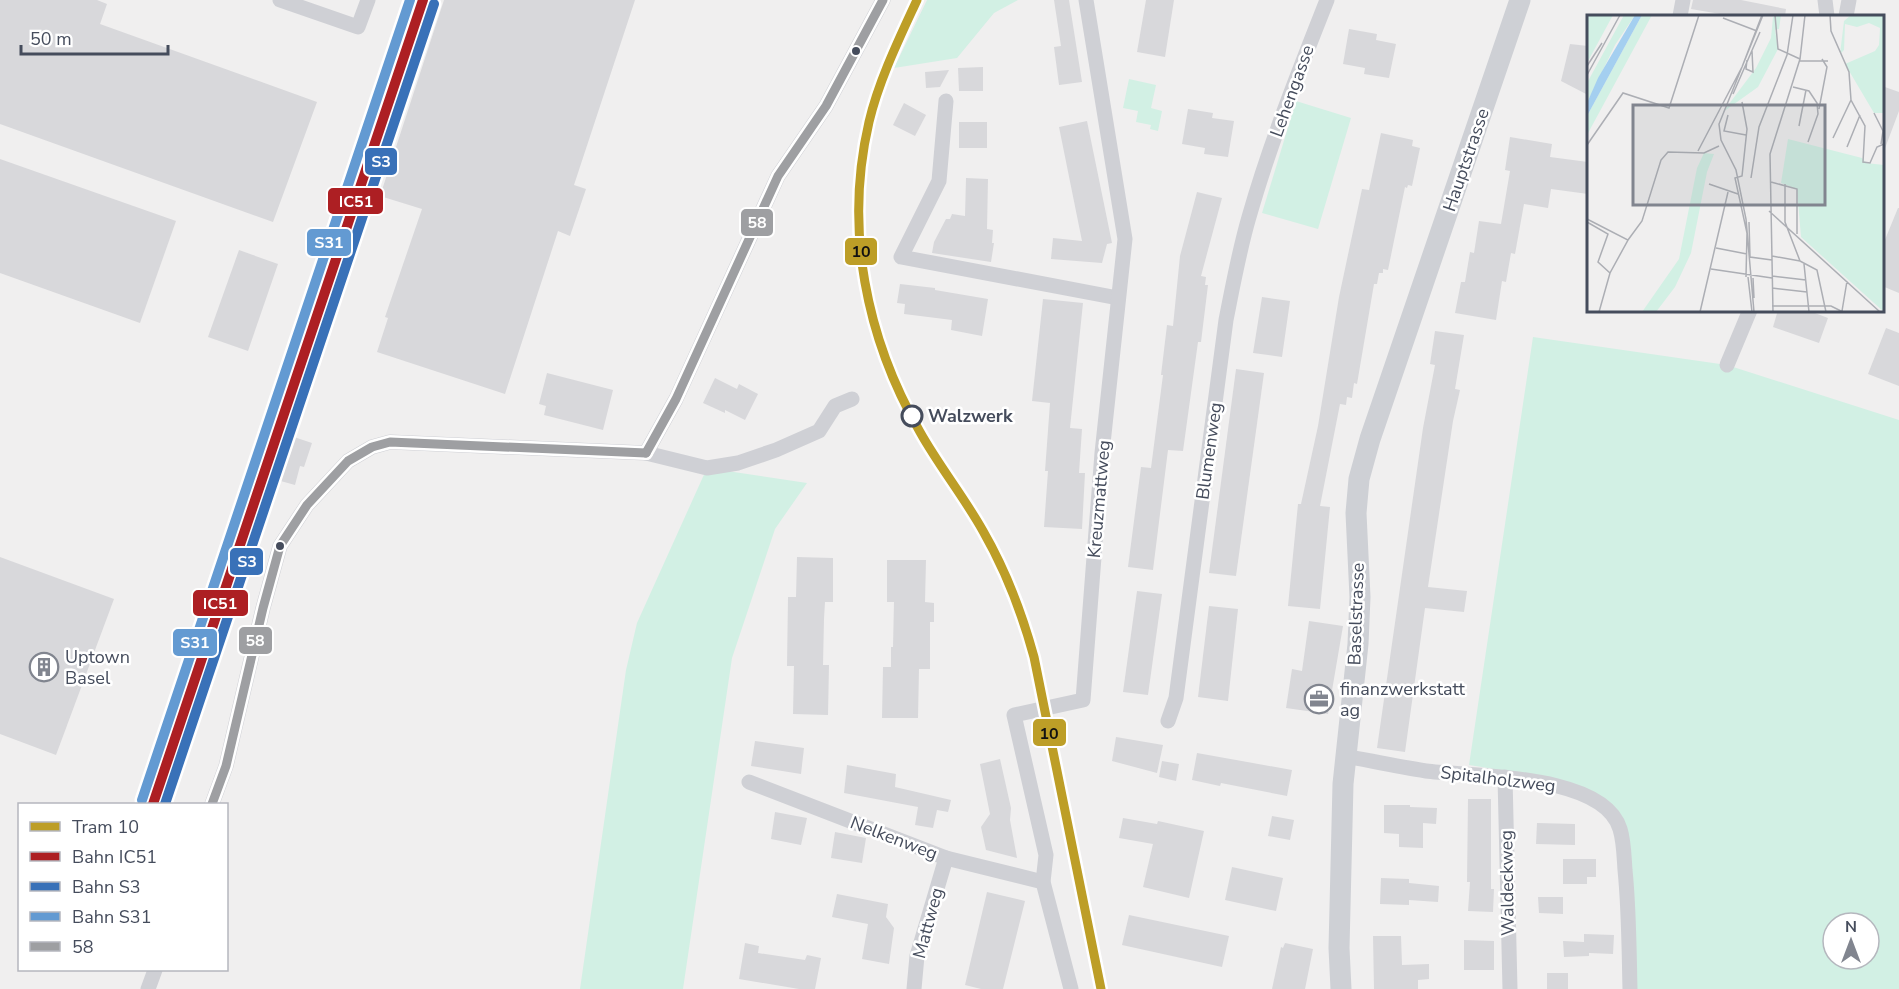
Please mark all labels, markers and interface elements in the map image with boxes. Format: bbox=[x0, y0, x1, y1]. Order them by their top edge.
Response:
inset map bbox=[1587, 15, 1884, 312]
scale bar bbox=[21, 18, 168, 56]
text: 50 m bbox=[30, 27, 72, 51]
street label: Lehengasse bbox=[1264, 42, 1320, 140]
unlabelled marker bbox=[850, 45, 862, 57]
street label: Hauptstrasse bbox=[1437, 105, 1495, 215]
line badge: S3 bbox=[364, 147, 398, 176]
text: S3 bbox=[371, 151, 391, 173]
line badge: IC51 bbox=[327, 187, 384, 215]
text: IC51 bbox=[339, 191, 373, 213]
line badge: 58 bbox=[740, 208, 774, 237]
text: 58 bbox=[747, 212, 767, 234]
line badge: S31 bbox=[306, 228, 352, 257]
text: S31 bbox=[314, 232, 344, 254]
line badge: 10 bbox=[844, 237, 878, 266]
text: 10 bbox=[851, 241, 871, 263]
street label: Blumenweg bbox=[1190, 401, 1228, 501]
place label: Walzwerk bbox=[928, 404, 1013, 428]
marker: Walzwerk bbox=[901, 405, 923, 427]
street label: Kreuzmattweg bbox=[1082, 439, 1116, 559]
unlabelled marker bbox=[274, 540, 286, 552]
line badge: S3 bbox=[229, 547, 264, 576]
text: S3 bbox=[237, 551, 257, 573]
street label: Baselstrasse bbox=[1342, 562, 1370, 666]
line badge: IC51 bbox=[192, 589, 249, 617]
text: IC51 bbox=[203, 593, 237, 615]
line badge: 58 bbox=[238, 626, 273, 655]
line badge: S31 bbox=[172, 628, 218, 657]
text: 58 bbox=[245, 630, 265, 652]
text: S31 bbox=[180, 632, 210, 654]
place label: Uptown Basel bbox=[65, 645, 130, 690]
building icon: Uptown Basel bbox=[28, 651, 60, 683]
place label: finanzwerkstatt ag bbox=[1340, 677, 1466, 722]
office icon: finanzwerkstatt ag bbox=[1303, 683, 1335, 715]
line badge: 10 bbox=[1032, 718, 1067, 747]
text: 10 bbox=[1039, 723, 1059, 745]
street label: Spitalholzweg bbox=[1439, 760, 1557, 798]
legend bbox=[18, 803, 228, 971]
street label: Nelkenweg bbox=[847, 810, 941, 866]
text: Tram 10 bbox=[72, 815, 139, 839]
street label: Waldeckweg bbox=[1494, 830, 1520, 936]
text: Bahn IC51 bbox=[72, 845, 157, 869]
text: Bahn S3 bbox=[72, 875, 141, 899]
street label: Mattweg bbox=[907, 885, 949, 961]
text: Bahn S31 bbox=[72, 905, 151, 929]
north arrow bbox=[1821, 911, 1881, 971]
text: N bbox=[1845, 916, 1857, 938]
text: 58 bbox=[72, 935, 94, 959]

